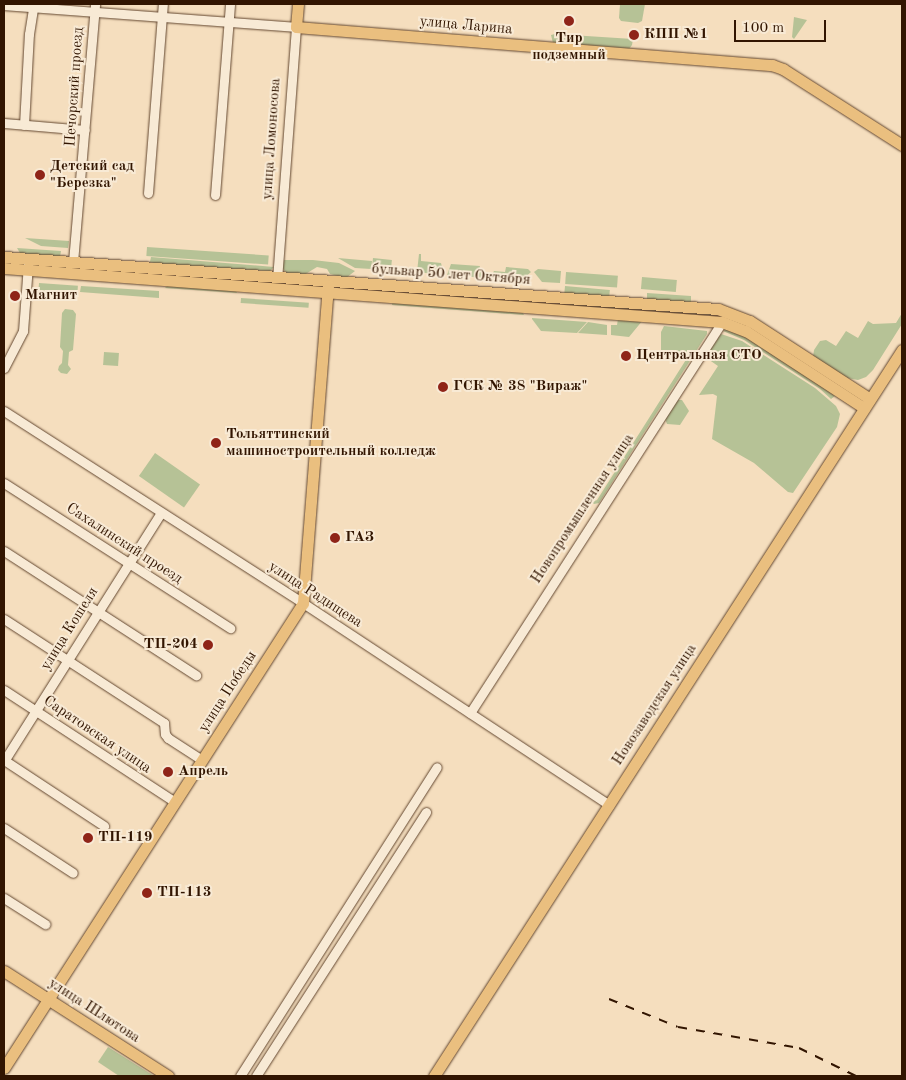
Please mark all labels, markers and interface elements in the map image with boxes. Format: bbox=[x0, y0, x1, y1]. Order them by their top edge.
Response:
scale bar bbox=[736, 10, 828, 42]
street label: улица Ларина bbox=[419, 13, 513, 39]
marker: Тир подземный bbox=[563, 15, 575, 27]
text: 100 m bbox=[742, 21, 784, 36]
place label: КПП №1 bbox=[644, 26, 708, 44]
street label: Печорский проезд bbox=[62, 27, 88, 147]
place label: Тир подземный bbox=[532, 29, 606, 64]
marker: КПП №1 bbox=[628, 29, 640, 41]
street label: улица Ломоносова bbox=[259, 78, 285, 200]
place label: Детский сад "Березка" bbox=[50, 157, 134, 192]
marker: Детский сад "Березка" bbox=[34, 169, 46, 181]
street label: бульвар 50 лет Октября bbox=[371, 260, 531, 290]
place label: Магнит bbox=[25, 287, 77, 305]
marker: Магнит bbox=[9, 290, 21, 302]
place label: Центральная СТО bbox=[636, 347, 762, 365]
marker: Центральная СТО bbox=[620, 350, 632, 362]
place label: ГСК № 38 "Вираж" bbox=[453, 378, 587, 396]
marker: ГСК № 38 "Вираж" bbox=[437, 381, 449, 393]
place label: Тольяттинский машиностроительный колледж bbox=[226, 425, 436, 460]
street label: Новопромышленная улица bbox=[528, 431, 638, 587]
marker: Тольяттинский машиностроительный колледж bbox=[210, 437, 222, 449]
street label: Сахалинский проезд bbox=[62, 500, 186, 588]
place label: ГАЗ bbox=[345, 529, 374, 547]
marker: ГАЗ bbox=[329, 532, 341, 544]
street label: улица Радищева bbox=[265, 558, 365, 632]
street label: улица Кошеля bbox=[37, 584, 103, 674]
place label: ТП-204 bbox=[143, 636, 198, 654]
marker: ТП-204 bbox=[202, 639, 214, 651]
street label: Новозаводская улица bbox=[609, 641, 701, 769]
street label: улица Победы bbox=[195, 648, 261, 736]
street label: Саратовская улица bbox=[40, 692, 154, 778]
place label: Апрель bbox=[178, 763, 228, 781]
marker: Апрель bbox=[162, 766, 174, 778]
place label: ТП-119 bbox=[98, 829, 153, 847]
marker: ТП-119 bbox=[82, 832, 94, 844]
place label: ТП-113 bbox=[157, 884, 212, 902]
marker: ТП-113 bbox=[141, 887, 153, 899]
street label: улица Шлютова bbox=[45, 975, 143, 1047]

